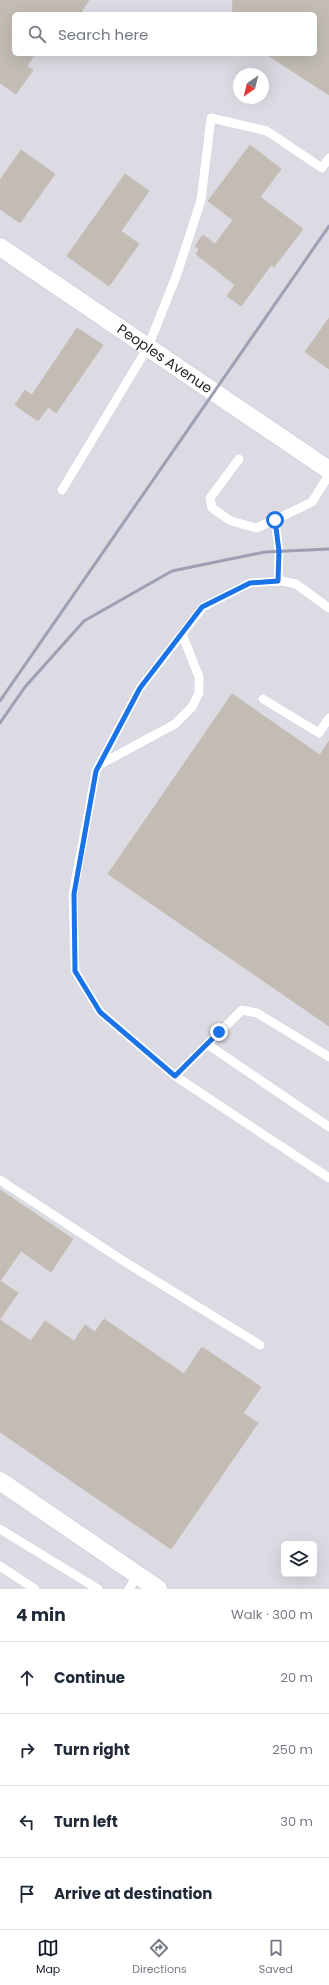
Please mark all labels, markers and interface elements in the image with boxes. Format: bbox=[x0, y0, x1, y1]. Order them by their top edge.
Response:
search box bbox=[12, 12, 317, 56]
icon: search bbox=[26, 23, 48, 45]
text: Search here bbox=[58, 24, 148, 45]
north arrow bbox=[233, 68, 269, 104]
street label: Peoples Avenue bbox=[113, 319, 217, 398]
route start bbox=[266, 511, 284, 529]
route end bbox=[210, 1023, 228, 1041]
map controls bbox=[281, 1541, 317, 1577]
button: layers bbox=[281, 1541, 317, 1577]
text: 4 min bbox=[16, 1603, 66, 1627]
text: Walk · 300 m bbox=[231, 1605, 313, 1624]
icon: ahead bbox=[16, 1667, 38, 1689]
text: Continue bbox=[54, 1667, 125, 1688]
text: 20 m bbox=[280, 1668, 313, 1687]
icon: right bbox=[16, 1739, 38, 1761]
text: Turn right bbox=[54, 1739, 130, 1760]
text: 250 m bbox=[272, 1740, 313, 1759]
icon: left bbox=[16, 1811, 38, 1833]
text: Turn left bbox=[54, 1811, 118, 1832]
text: 30 m bbox=[280, 1812, 313, 1831]
icon: arrive bbox=[16, 1883, 38, 1905]
text: Arrive at destination bbox=[54, 1883, 212, 1904]
tab: Map bbox=[36, 1937, 60, 1978]
tab: Directions bbox=[132, 1937, 187, 1978]
tab: Saved bbox=[259, 1937, 293, 1978]

